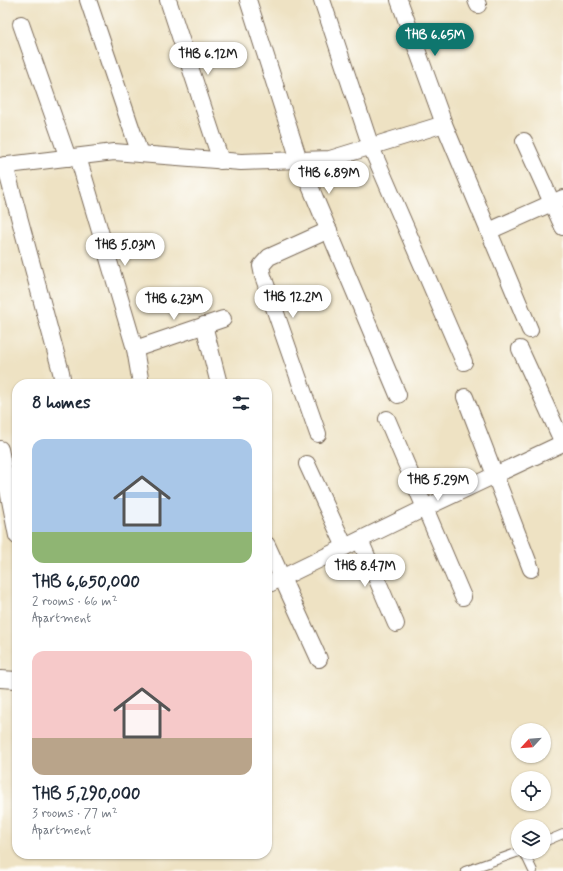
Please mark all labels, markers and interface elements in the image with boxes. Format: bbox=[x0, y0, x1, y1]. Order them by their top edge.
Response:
pin: THB 6.65M bbox=[389, 23, 481, 57]
text: THB 6.65M bbox=[405, 27, 465, 44]
pin: THB 6.12M bbox=[162, 42, 254, 76]
text: THB 6.12M bbox=[178, 46, 238, 63]
pin: THB 6.89M bbox=[283, 161, 375, 195]
text: THB 6.89M bbox=[298, 165, 360, 182]
pin: THB 5.03M bbox=[79, 233, 171, 267]
text: THB 5.03M bbox=[95, 237, 155, 254]
pin: THB 12.2M bbox=[247, 285, 339, 319]
pin: THB 6.23M bbox=[128, 287, 220, 321]
text: THB 12.2M bbox=[263, 289, 323, 306]
text: THB 6.23M bbox=[145, 291, 203, 308]
text: 8 homes bbox=[32, 392, 91, 414]
icon: filters bbox=[230, 392, 252, 414]
icon: home bbox=[106, 465, 178, 537]
pin: THB 5.29M bbox=[392, 468, 484, 502]
text: THB 5.29M bbox=[407, 472, 469, 489]
pin: THB 8.47M bbox=[319, 554, 411, 588]
text: THB 8.47M bbox=[334, 558, 396, 575]
text: THB 6,650,000 bbox=[32, 571, 140, 593]
text: 2 rooms · 66 m² bbox=[32, 593, 117, 610]
text: Apartment bbox=[32, 610, 91, 627]
icon: home bbox=[106, 677, 178, 749]
north arrow bbox=[511, 723, 551, 763]
map controls bbox=[511, 723, 551, 859]
button: locate bbox=[511, 771, 551, 811]
text: THB 5,290,000 bbox=[32, 783, 140, 805]
text: 3 rooms · 77 m² bbox=[32, 805, 118, 822]
button: layers bbox=[511, 819, 551, 859]
text: Apartment bbox=[32, 822, 91, 839]

